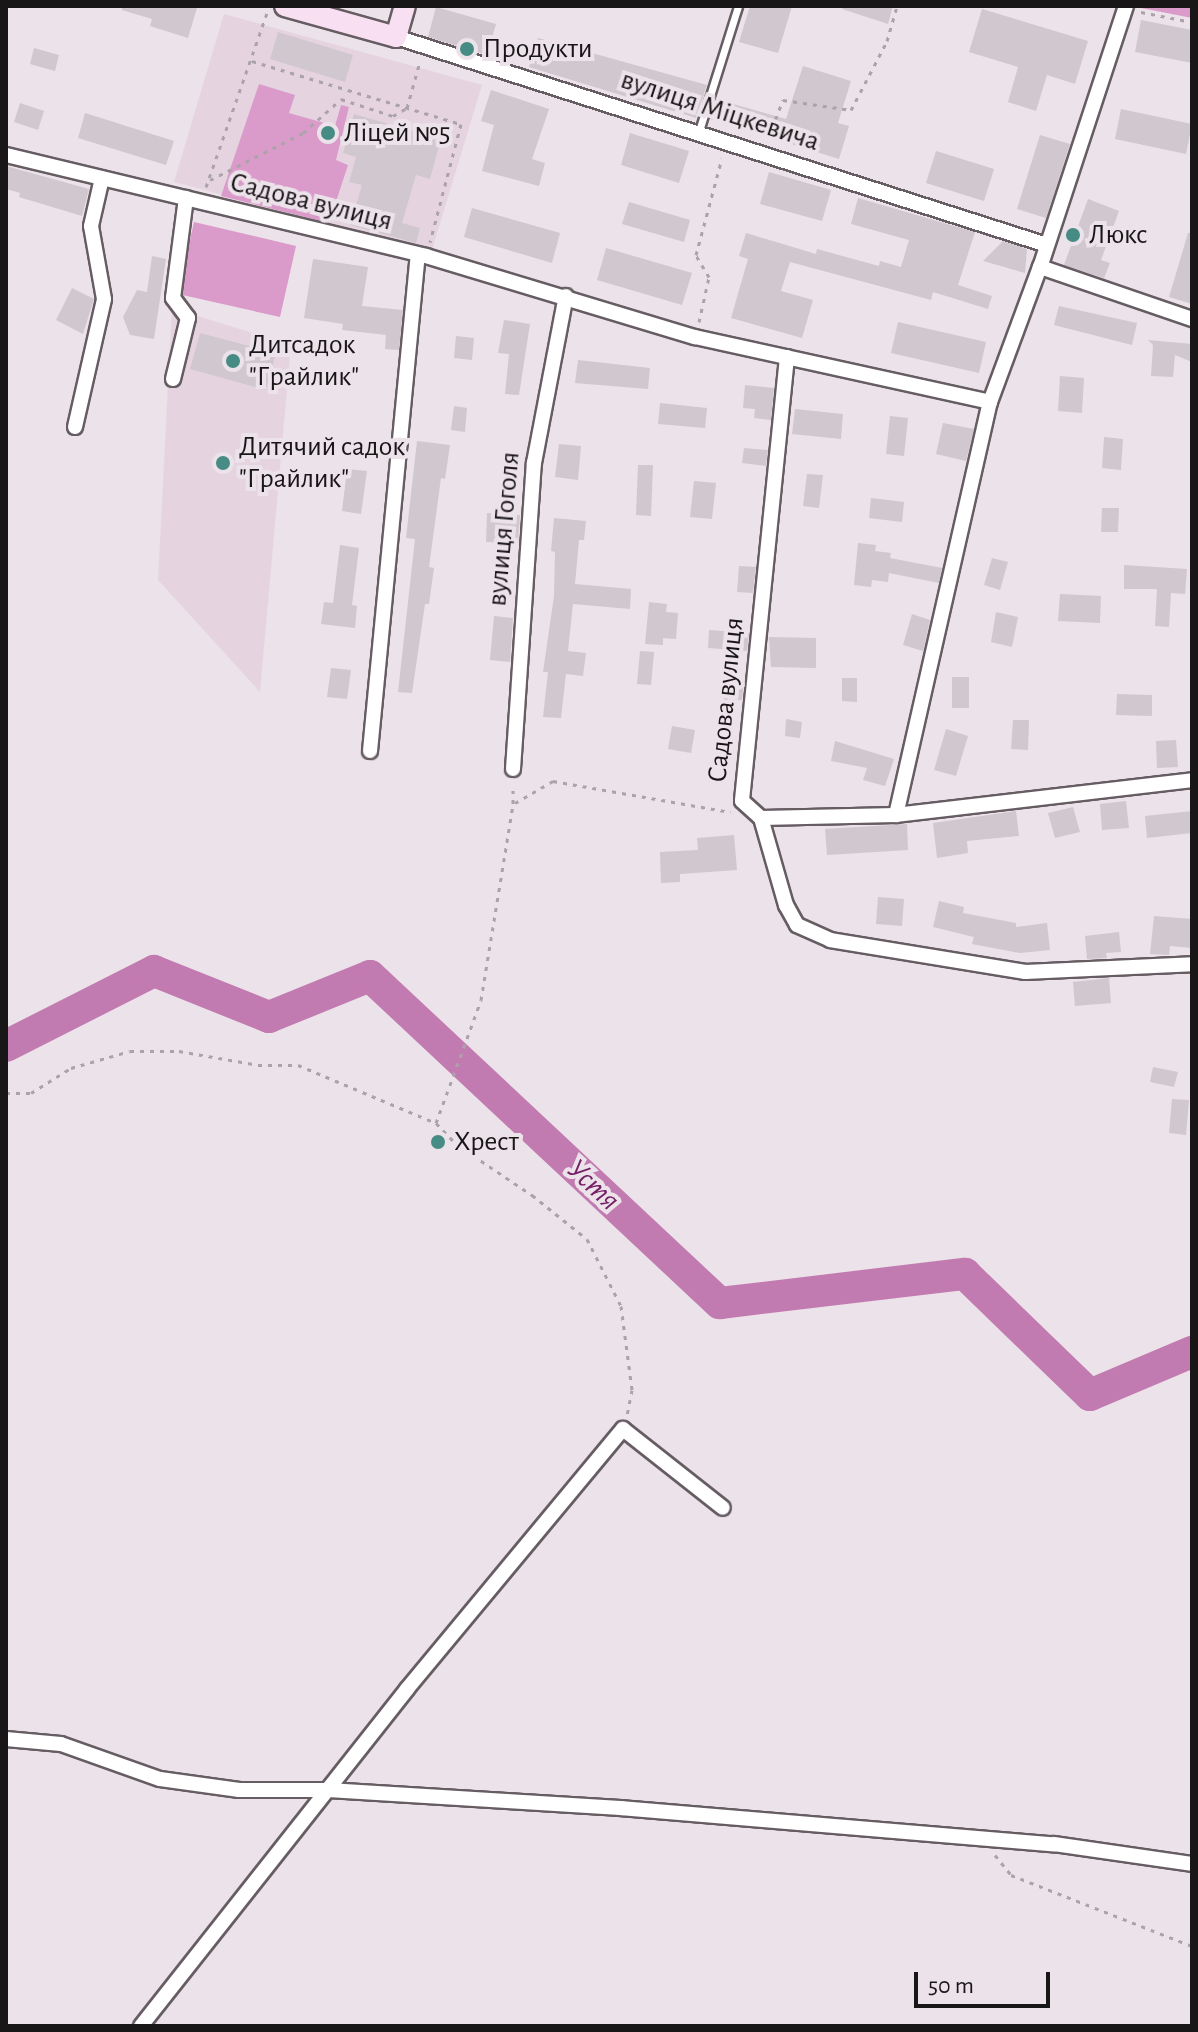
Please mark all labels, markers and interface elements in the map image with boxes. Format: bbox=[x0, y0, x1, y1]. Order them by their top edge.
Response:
place label: Продукти bbox=[483, 32, 593, 66]
marker: Продукти bbox=[458, 40, 476, 58]
street label: вулиця Міцкевича bbox=[616, 63, 824, 159]
place label: Ліцей №5 bbox=[344, 116, 450, 150]
marker: Ліцей №5 bbox=[319, 124, 337, 142]
street label: Садова вулиця bbox=[226, 166, 396, 238]
place label: Люкс bbox=[1089, 218, 1148, 252]
marker: Люкс bbox=[1064, 226, 1082, 244]
place label: Дитсадок "Грайлик" bbox=[249, 328, 359, 394]
marker: Дитсадок "Грайлик" bbox=[224, 352, 242, 370]
place label: Дитячий садок "Грайлик" bbox=[239, 430, 405, 496]
street label: вулиця Гоголя bbox=[481, 450, 527, 608]
marker: Дитячий садок "Грайлик" bbox=[214, 454, 232, 472]
street label: Садова вулиця bbox=[701, 616, 751, 784]
place label: Хрест bbox=[454, 1125, 519, 1159]
marker: Хрест bbox=[429, 1133, 447, 1151]
water label: Устя bbox=[559, 1152, 627, 1218]
scale bar bbox=[918, 1956, 1054, 2006]
text: 50 m bbox=[928, 1974, 974, 1998]

